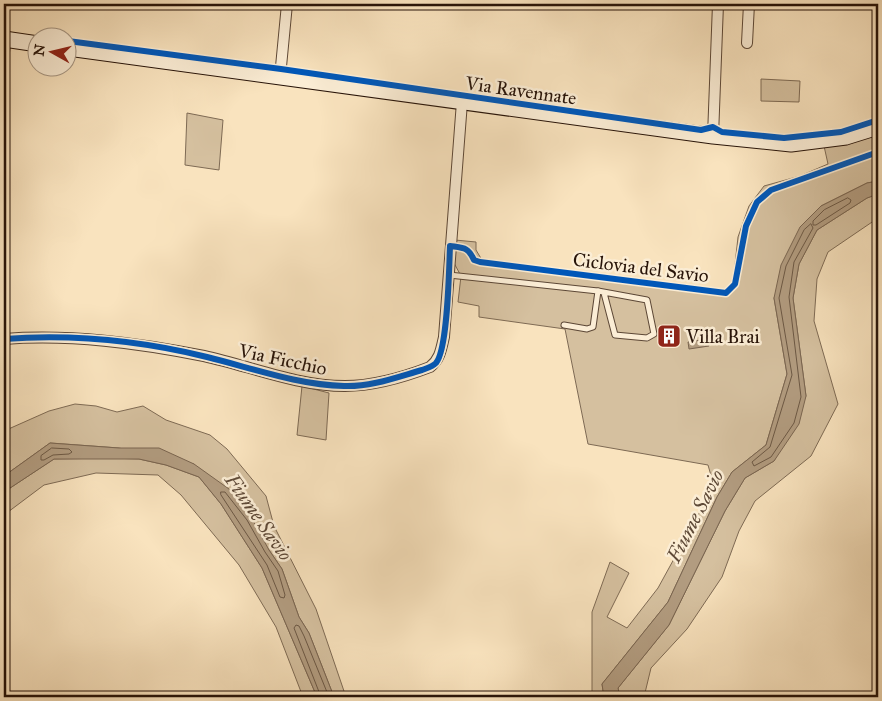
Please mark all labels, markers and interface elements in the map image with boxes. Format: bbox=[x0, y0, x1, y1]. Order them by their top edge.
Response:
north arrow bbox=[28, 28, 78, 78]
text: N bbox=[30, 43, 49, 57]
street label: Via Ravennate bbox=[463, 71, 578, 110]
street label: Ciclovia del Savio bbox=[572, 248, 710, 287]
building icon: Villa Brai bbox=[656, 323, 682, 349]
place label: Villa Brai bbox=[685, 325, 760, 348]
street label: Via Ficchio bbox=[236, 339, 329, 380]
water label: Fiume Savio bbox=[661, 465, 729, 567]
water label: Fiume Savio bbox=[220, 468, 298, 566]

